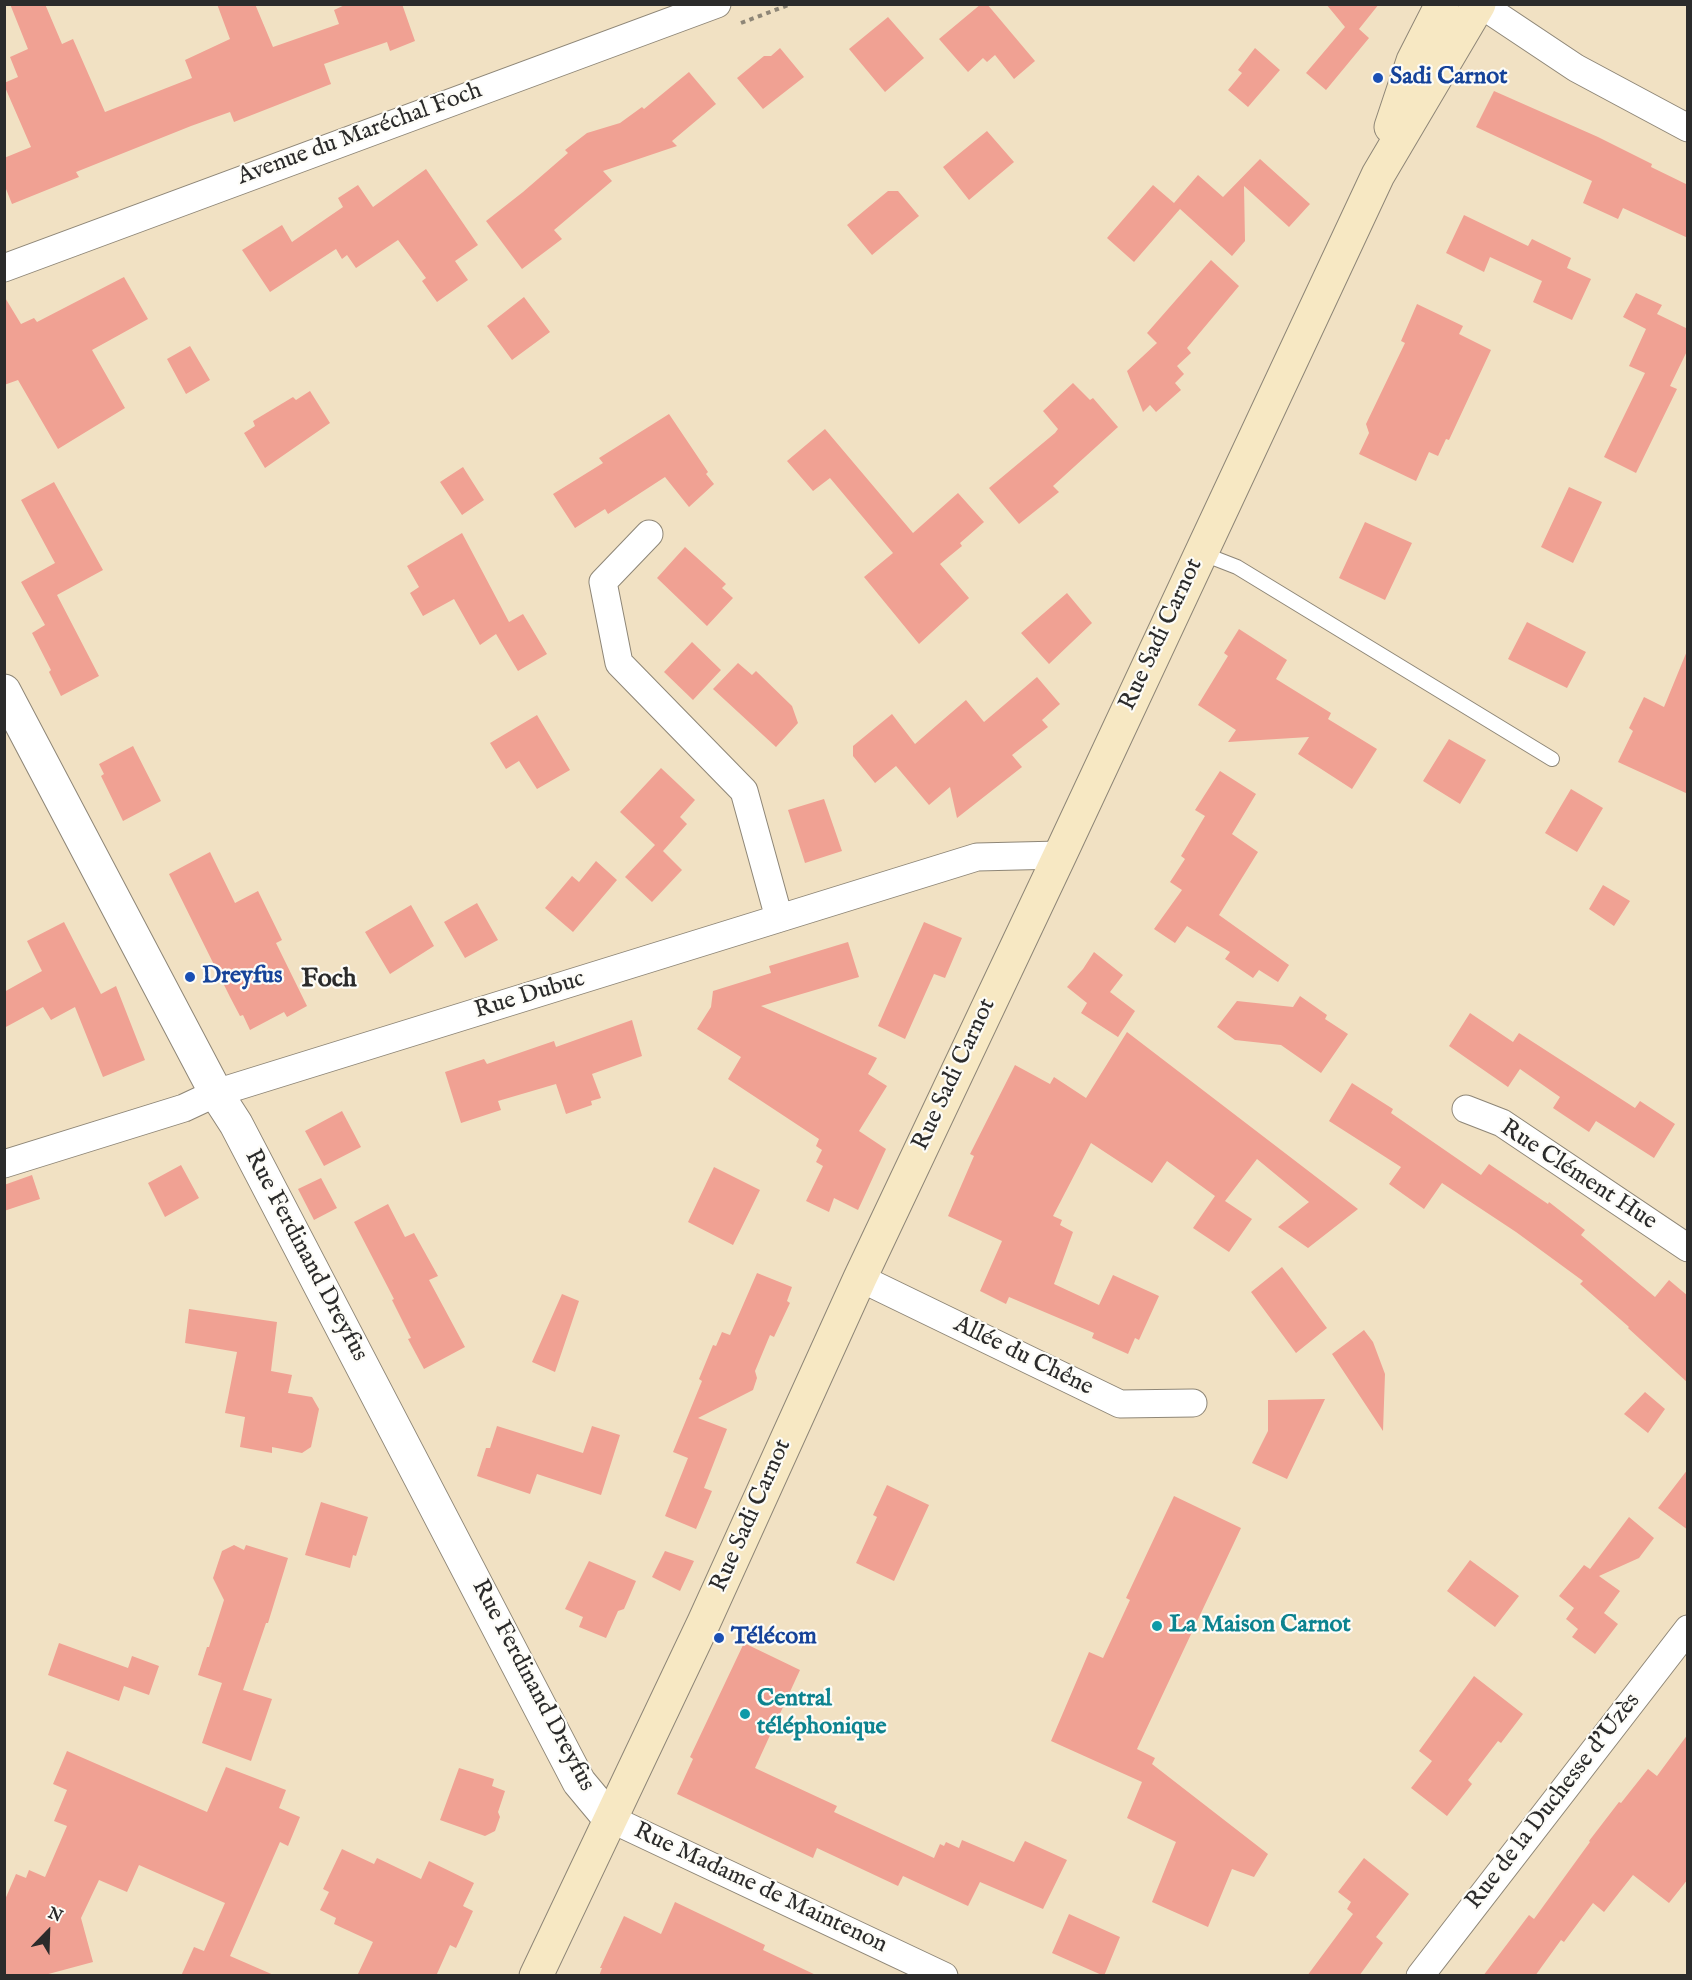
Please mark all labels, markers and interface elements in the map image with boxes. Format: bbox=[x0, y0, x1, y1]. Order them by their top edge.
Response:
place label: Sadi Carnot bbox=[1390, 64, 1507, 92]
marker: Sadi Carnot bbox=[1371, 71, 1385, 85]
street label: Avenue du Maréchal Foch bbox=[234, 77, 486, 193]
street label: Rue Sadi Carnot bbox=[1114, 554, 1210, 716]
place label: Dreyfus bbox=[202, 963, 282, 991]
district label: Foch bbox=[301, 965, 357, 997]
street label: Rue Dubuc bbox=[471, 966, 589, 1026]
marker: Dreyfus bbox=[183, 970, 197, 984]
street label: Rue Sadi Carnot bbox=[907, 994, 1003, 1156]
street label: Rue Clément Hue bbox=[1494, 1115, 1662, 1237]
street label: Rue Ferdinand Dreyfus bbox=[237, 1145, 373, 1367]
street label: Allée du Chêne bbox=[949, 1311, 1097, 1403]
street label: Rue Sadi Carnot bbox=[705, 1435, 799, 1597]
street label: Rue Ferdinand Dreyfus bbox=[464, 1575, 600, 1797]
place label: La Maison Carnot bbox=[1169, 1612, 1351, 1640]
marker: La Maison Carnot bbox=[1150, 1619, 1164, 1633]
place label: Télécom bbox=[731, 1624, 817, 1652]
marker: Télécom bbox=[712, 1631, 726, 1645]
place label: Central téléphonique bbox=[757, 1686, 887, 1742]
street label: Rue de la Duchesse d'Uzès bbox=[1461, 1688, 1647, 1916]
marker: Central téléphonique bbox=[738, 1707, 752, 1721]
street label: Rue Madame de Maintenon bbox=[629, 1818, 891, 1960]
north arrow bbox=[18, 1902, 78, 1962]
text: N bbox=[45, 1904, 65, 1927]

